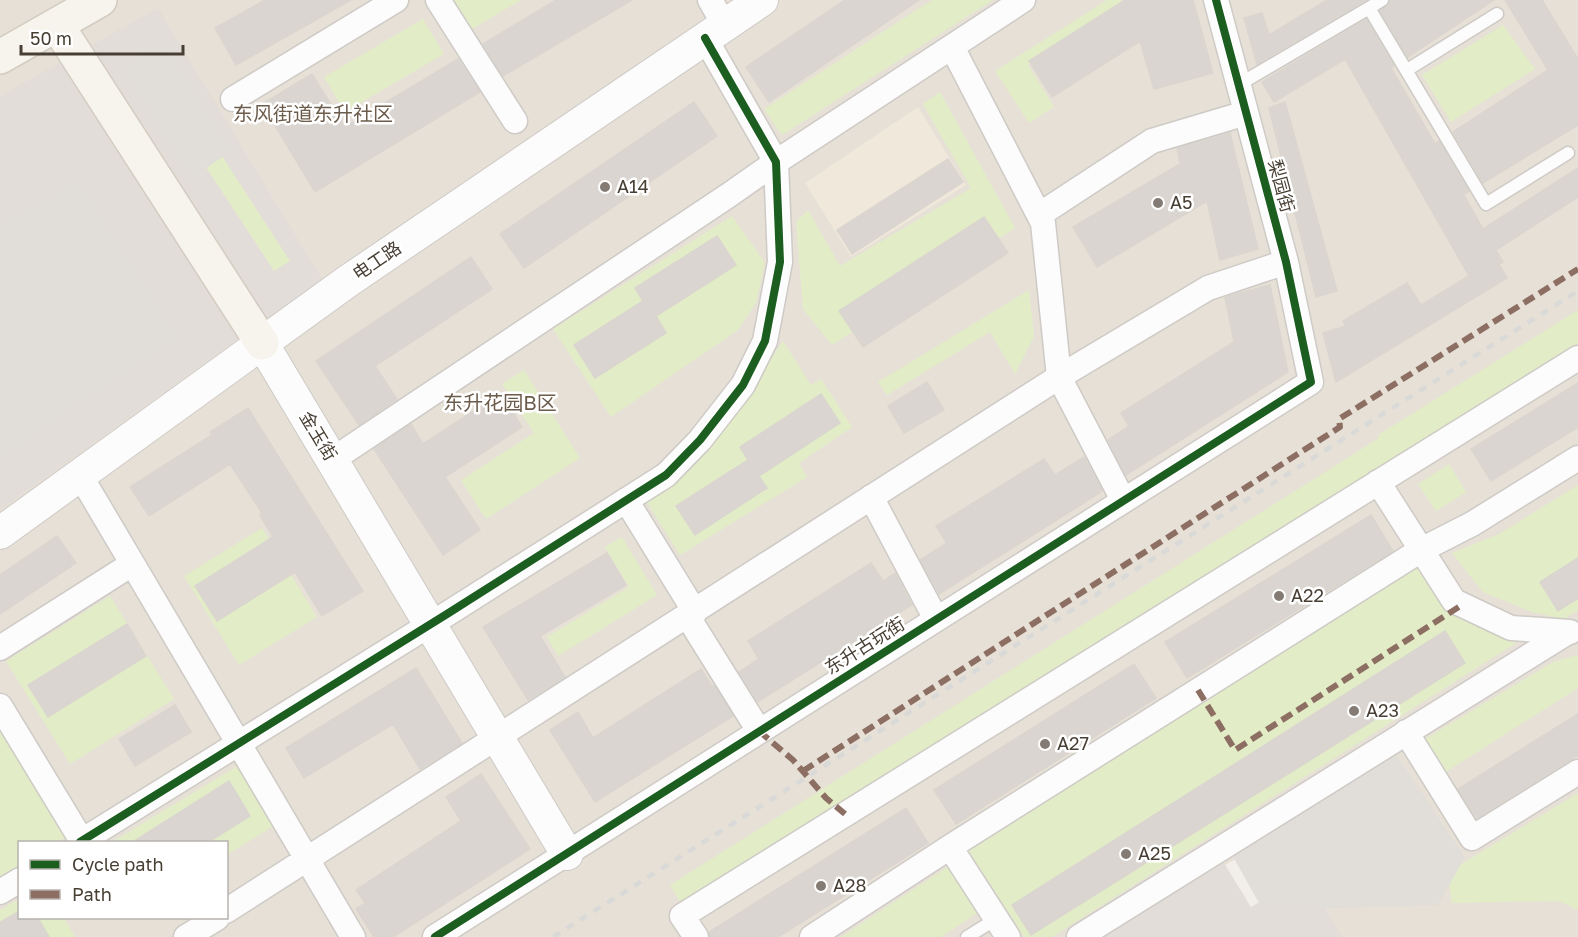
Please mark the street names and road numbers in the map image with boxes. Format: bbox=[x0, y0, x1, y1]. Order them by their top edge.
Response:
street label: 梨园街 bbox=[1264, 157, 1300, 215]
street label: 电工路 bbox=[348, 236, 405, 284]
street label: 金玉街 bbox=[296, 407, 342, 464]
street label: 东升古玩街 bbox=[820, 612, 908, 678]

